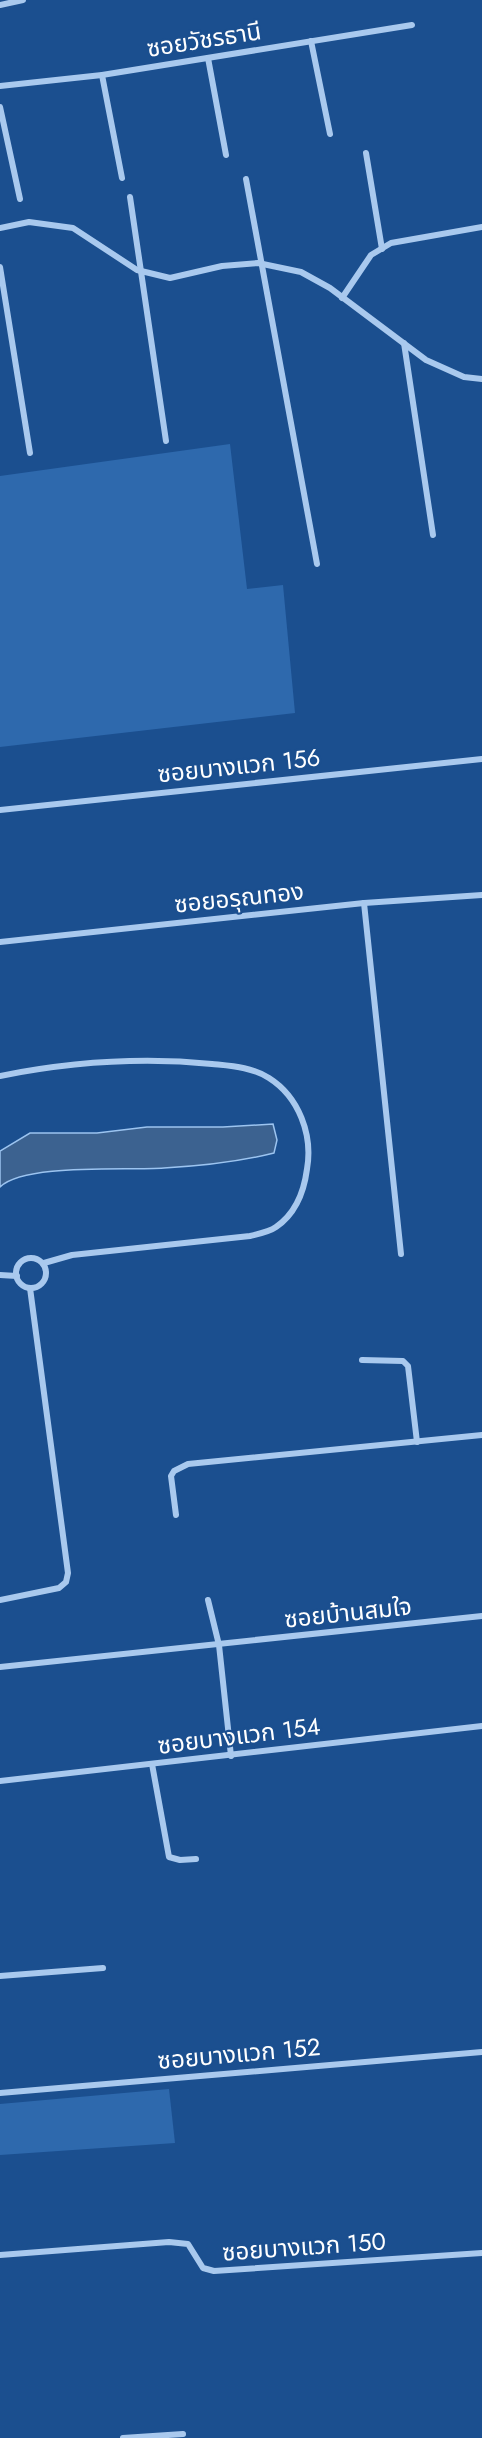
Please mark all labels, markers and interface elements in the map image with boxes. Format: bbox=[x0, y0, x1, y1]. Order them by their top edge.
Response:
street label: ซอยวัชรธานี bbox=[144, 13, 264, 66]
street label: ซอยบางแวก 156 bbox=[156, 740, 322, 791]
street label: ซอยอรุณทอง bbox=[172, 873, 305, 922]
street label: ซอยบ้านสมใจ bbox=[283, 1588, 413, 1637]
street label: ซอยบางแวก 154 bbox=[156, 1708, 322, 1763]
street label: ซอยบางแวก 152 bbox=[156, 2029, 322, 2078]
street label: ซอยบางแวก 150 bbox=[221, 2223, 387, 2270]

